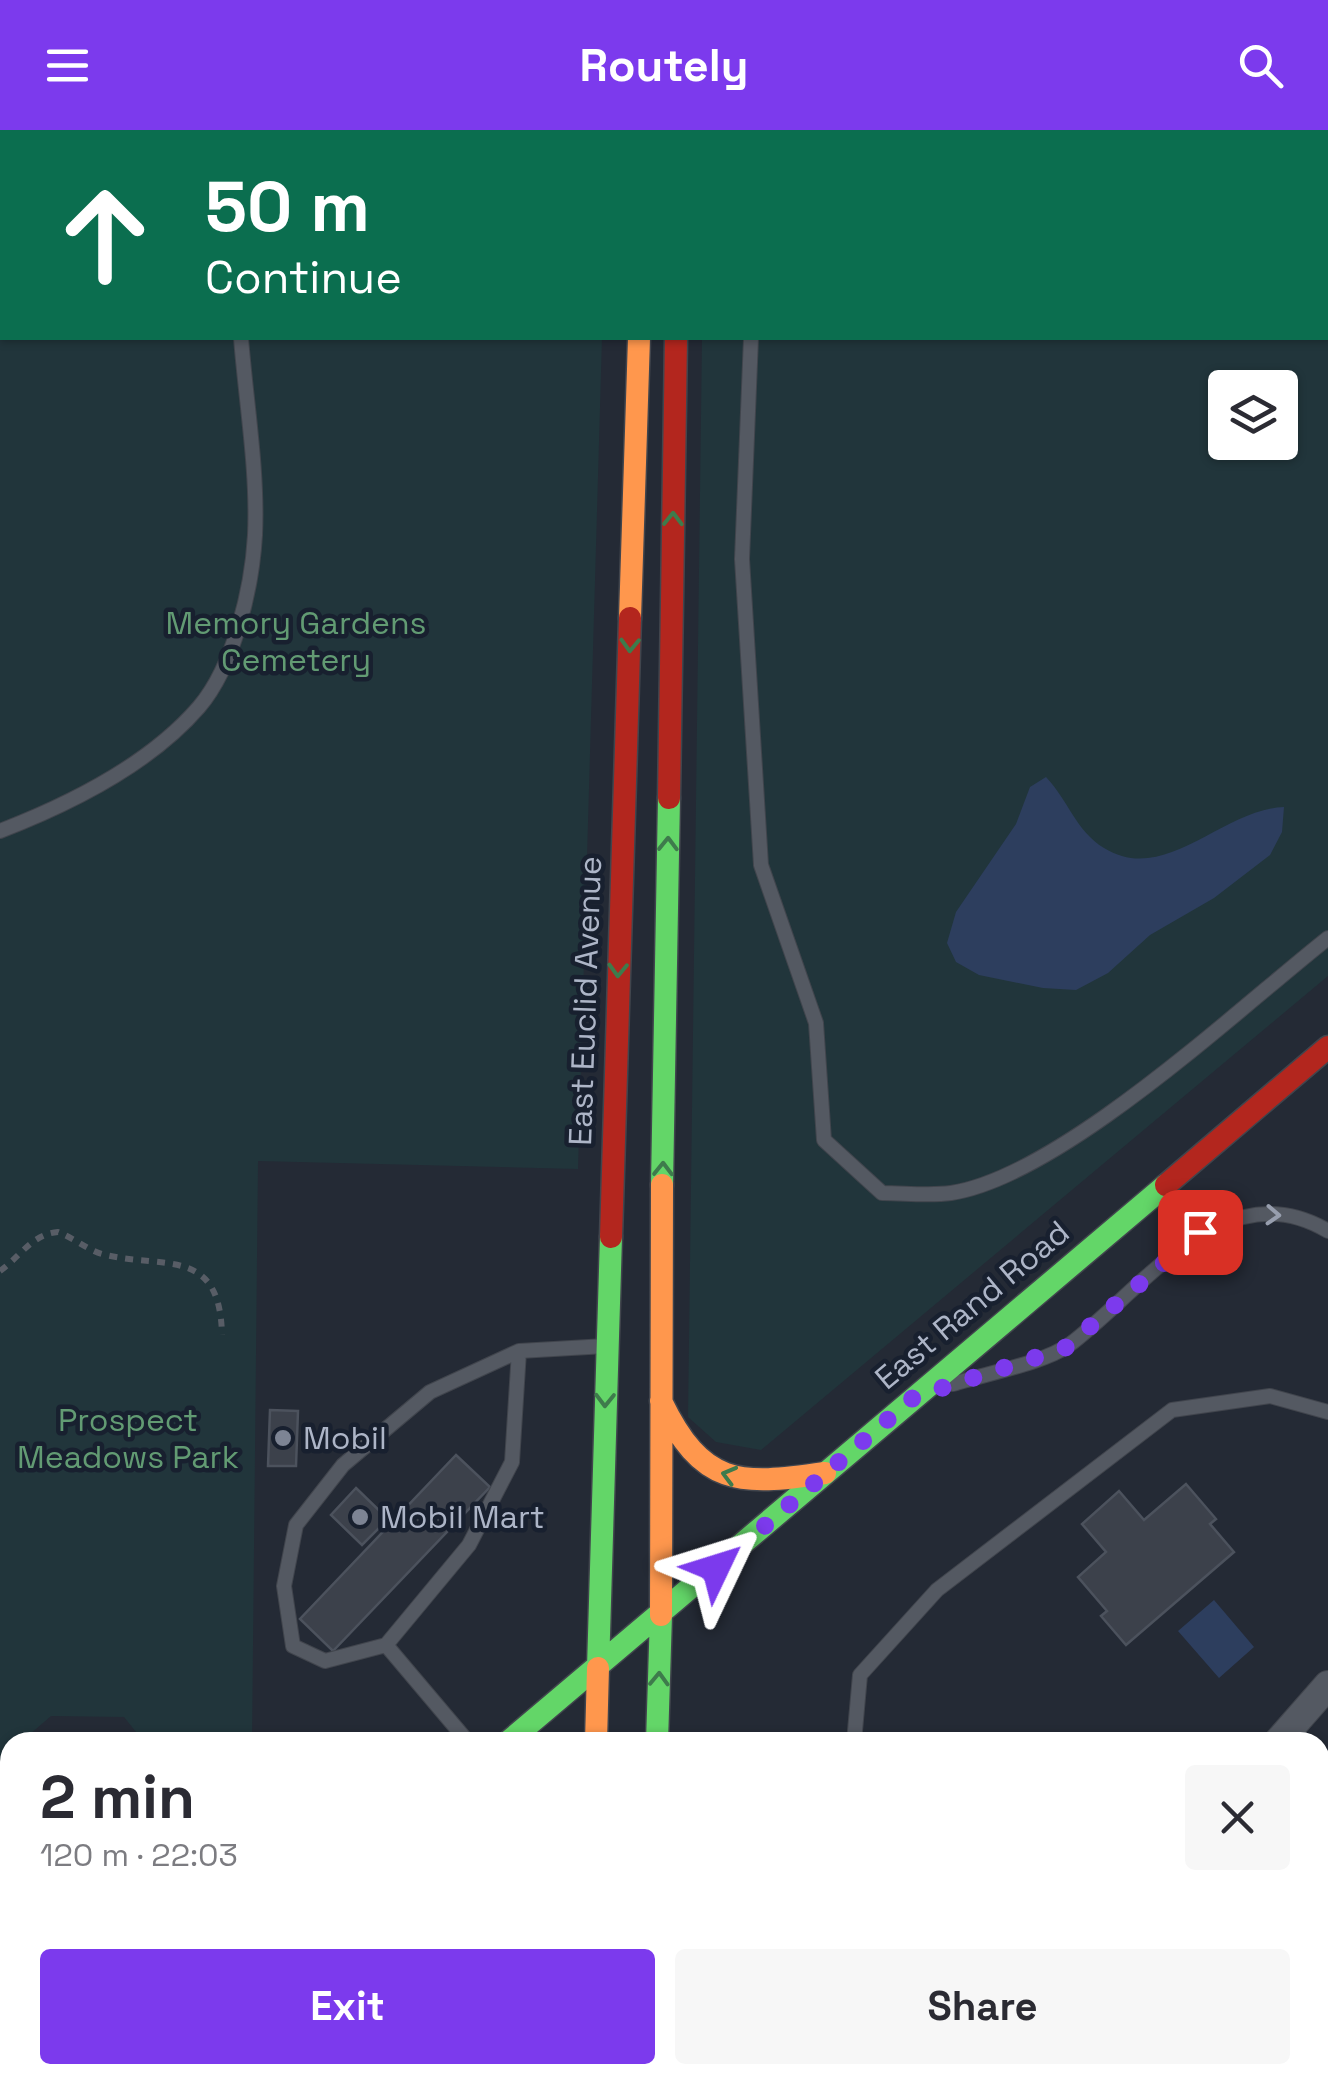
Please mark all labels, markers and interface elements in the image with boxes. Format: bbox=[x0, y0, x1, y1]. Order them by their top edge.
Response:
text: Routely bbox=[579, 37, 749, 94]
icon: menu bbox=[40, 38, 95, 93]
icon: search bbox=[1233, 38, 1288, 93]
text: 50 m bbox=[205, 162, 370, 251]
icon: ahead bbox=[40, 170, 170, 300]
text: Continue bbox=[205, 249, 402, 306]
map controls bbox=[1208, 370, 1298, 460]
button: layers bbox=[1208, 370, 1298, 460]
one-way arrow bbox=[663, 510, 684, 526]
park label: Memory Gardens Cemetery bbox=[166, 603, 426, 680]
one-way arrow bbox=[619, 637, 640, 653]
one-way arrow bbox=[657, 835, 679, 850]
street label: East Euclid Avenue bbox=[560, 856, 610, 1146]
one-way arrow bbox=[608, 962, 629, 978]
one-way arrow bbox=[652, 1160, 674, 1176]
pin bbox=[1158, 1190, 1243, 1275]
one-way arrow bbox=[1265, 1204, 1281, 1225]
icon: arrive bbox=[1173, 1205, 1228, 1260]
street label: East Rand Road bbox=[867, 1212, 1077, 1398]
one-way arrow bbox=[594, 1393, 615, 1409]
park label: Prospect Meadows Park bbox=[17, 1400, 239, 1477]
place label: Mobil bbox=[303, 1418, 387, 1458]
marker: Mobil bbox=[272, 1427, 294, 1449]
one-way arrow bbox=[721, 1466, 739, 1487]
place label: Mobil Mart bbox=[380, 1497, 545, 1537]
marker: Mobil Mart bbox=[349, 1506, 371, 1528]
position arrow bbox=[664, 1516, 768, 1620]
one-way arrow bbox=[648, 1670, 669, 1686]
text: 2 min bbox=[40, 1759, 195, 1836]
button: close bbox=[1185, 1765, 1290, 1870]
text: 120 m · 22:03 bbox=[40, 1835, 238, 1875]
button: Exit bbox=[40, 1949, 655, 2064]
button: Share bbox=[675, 1949, 1290, 2064]

